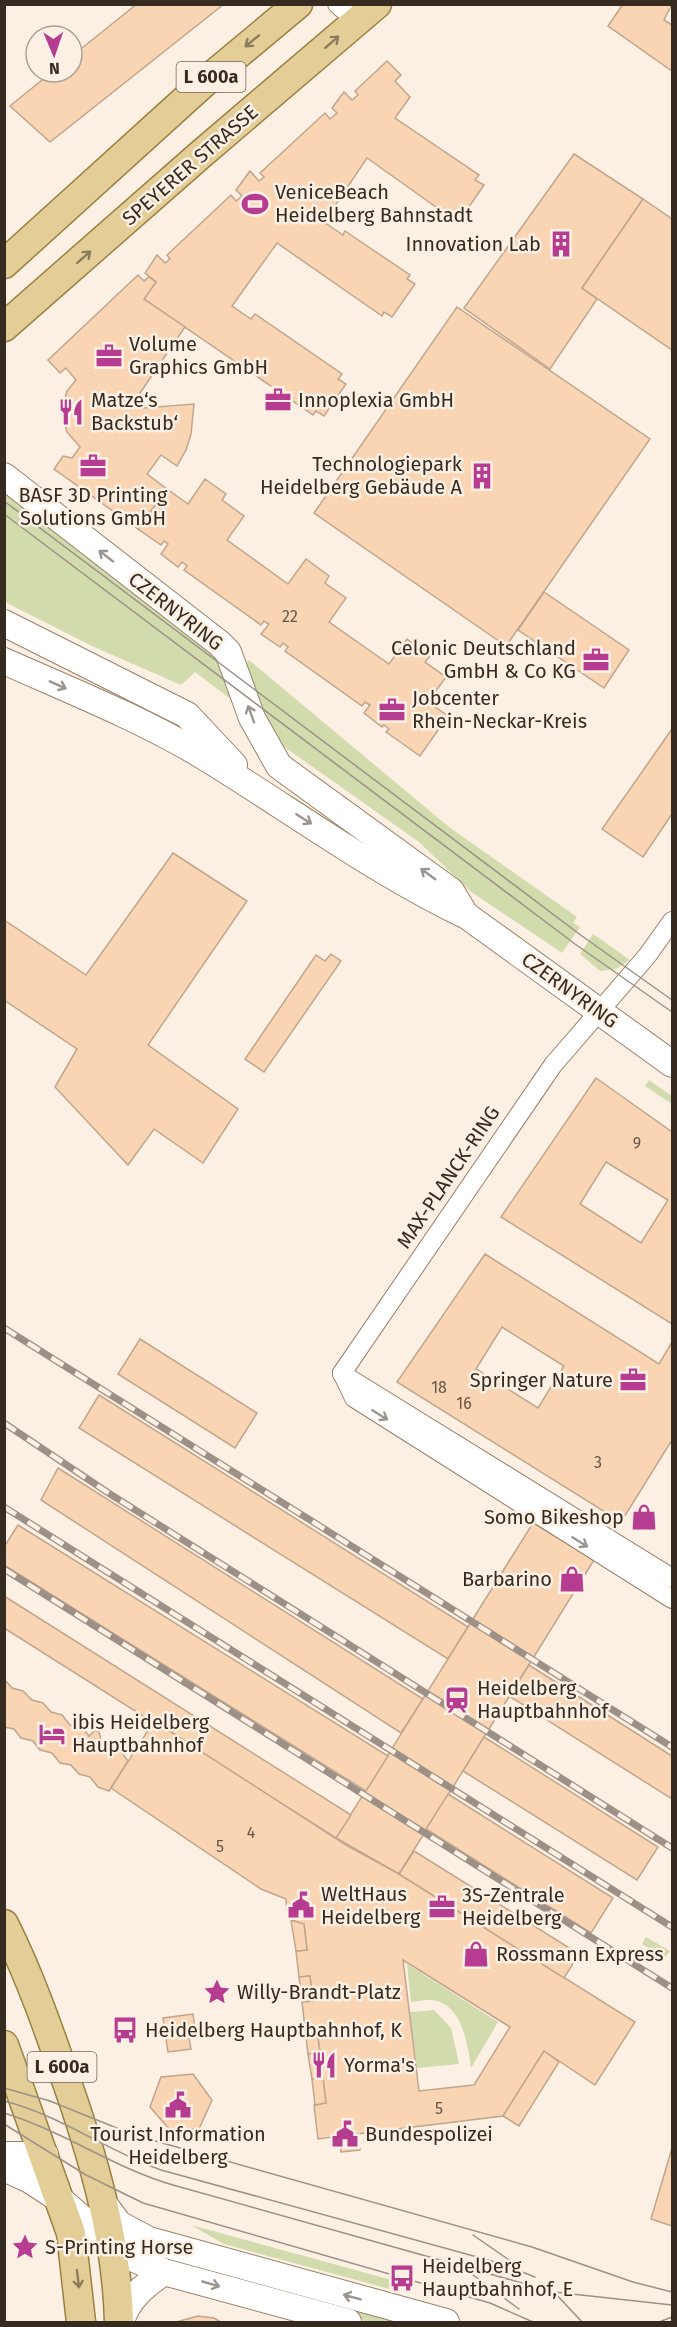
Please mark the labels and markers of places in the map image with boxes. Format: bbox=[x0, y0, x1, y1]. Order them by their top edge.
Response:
place label: VeniceBeach Heidelberg Bahnstadt bbox=[275, 180, 473, 227]
sports icon: VeniceBeach Heidelberg Bahnstadt bbox=[240, 189, 270, 219]
building icon: Innovation Lab bbox=[546, 229, 576, 259]
place label: Innovation Lab bbox=[406, 232, 541, 256]
place label: Volume Graphics GmbH bbox=[129, 332, 268, 379]
office icon: Volume Graphics GmbH bbox=[94, 341, 124, 371]
office icon: Innoplexia GmbH bbox=[263, 385, 293, 415]
place label: Matze‘s Backstub‘ bbox=[91, 388, 178, 435]
place label: Innoplexia GmbH bbox=[298, 388, 454, 412]
restaurant icon: Matze‘s Backstub‘ bbox=[56, 397, 86, 427]
office icon: BASF 3D Printing Solutions GmbH bbox=[78, 451, 108, 481]
place label: Technologiepark Heidelberg Gebäude A bbox=[260, 452, 463, 499]
building icon: Technologiepark Heidelberg Gebäude A bbox=[467, 461, 497, 491]
place label: BASF 3D Printing Solutions GmbH bbox=[19, 483, 168, 530]
place label: Celonic Deutschland GmbH & Co KG bbox=[391, 636, 576, 683]
office icon: Celonic Deutschland GmbH & Co KG bbox=[581, 645, 611, 675]
place label: Jobcenter Rhein-Neckar-Kreis bbox=[412, 686, 587, 733]
office icon: Jobcenter Rhein-Neckar-Kreis bbox=[377, 695, 407, 725]
office icon: Springer Nature bbox=[618, 1365, 648, 1395]
place label: Springer Nature bbox=[470, 1368, 613, 1392]
shop icon: Somo Bikeshop bbox=[629, 1502, 659, 1532]
place label: Somo Bikeshop bbox=[484, 1505, 624, 1529]
shop icon: Barbarino bbox=[557, 1564, 587, 1594]
place label: Barbarino bbox=[462, 1567, 552, 1591]
place label: Heidelberg Hauptbahnhof bbox=[477, 1676, 610, 1723]
station icon: Heidelberg Hauptbahnhof bbox=[442, 1685, 472, 1715]
place label: ibis Heidelberg Hauptbahnhof bbox=[72, 1710, 210, 1757]
hotel icon: ibis Heidelberg Hauptbahnhof bbox=[37, 1719, 67, 1749]
place label: WeltHaus Heidelberg bbox=[321, 1882, 421, 1929]
place label: 3S-Zentrale Heidelberg bbox=[462, 1883, 565, 1930]
public building icon: WeltHaus Heidelberg bbox=[286, 1890, 316, 1920]
office icon: 3S-Zentrale Heidelberg bbox=[427, 1892, 457, 1922]
shop icon: Rossmann Express bbox=[461, 1939, 491, 1969]
place label: Rossmann Express bbox=[496, 1942, 664, 1966]
place icon: Willy-Brandt-Platz bbox=[202, 1977, 232, 2007]
place label: Willy-Brandt-Platz bbox=[237, 1980, 401, 2004]
bus stop icon: Heidelberg Hauptbahnhof, K bbox=[110, 2015, 140, 2045]
place label: Heidelberg Hauptbahnhof, K bbox=[145, 2018, 402, 2042]
restaurant icon: Yorma's bbox=[309, 2050, 339, 2080]
place label: Yorma's bbox=[344, 2053, 415, 2077]
public building icon: Tourist Information Heidelberg bbox=[163, 2090, 193, 2120]
public building icon: Bundespolizei bbox=[330, 2119, 360, 2149]
place label: Tourist Information Heidelberg bbox=[90, 2122, 266, 2169]
place label: Bundespolizei bbox=[365, 2122, 493, 2146]
place icon: S-Printing Horse bbox=[10, 2232, 40, 2262]
place label: S-Printing Horse bbox=[45, 2235, 193, 2259]
place label: Heidelberg Hauptbahnhof, E bbox=[422, 2254, 573, 2301]
bus stop icon: Heidelberg Hauptbahnhof, E bbox=[387, 2263, 417, 2293]

